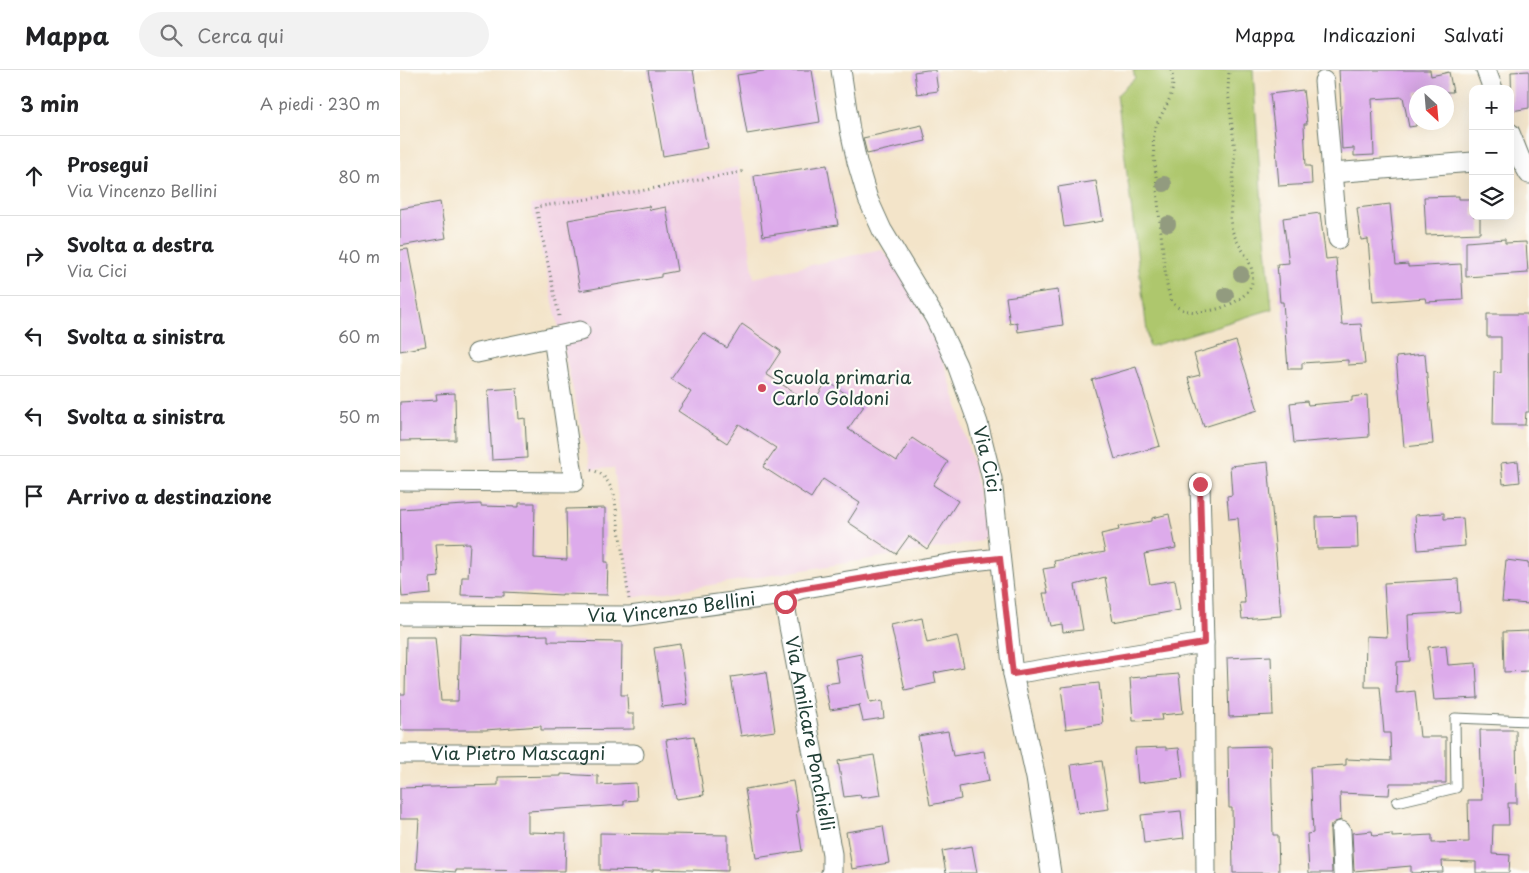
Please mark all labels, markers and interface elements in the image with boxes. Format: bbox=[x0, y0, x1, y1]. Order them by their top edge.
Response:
search box bbox=[139, 12, 489, 57]
text: Mappa bbox=[25, 17, 109, 53]
icon: search bbox=[157, 21, 185, 49]
text: Cerca qui bbox=[197, 21, 284, 49]
text: Mappa bbox=[1235, 21, 1295, 48]
text: Indicazioni bbox=[1323, 21, 1416, 48]
text: Salvati bbox=[1444, 21, 1504, 48]
north arrow bbox=[1409, 85, 1454, 130]
map controls bbox=[1469, 85, 1514, 220]
button: + bbox=[1469, 85, 1514, 130]
text: 3 min bbox=[20, 87, 79, 119]
text: A piedi · 230 m bbox=[260, 91, 380, 115]
button: − bbox=[1469, 130, 1514, 175]
text: Prosegui bbox=[67, 150, 149, 178]
icon: ahead bbox=[20, 162, 48, 190]
text: 80 m bbox=[338, 164, 380, 188]
button: layers bbox=[1469, 175, 1514, 220]
text: Via Vincenzo Bellini bbox=[67, 178, 217, 202]
text: Svolta a destra bbox=[67, 230, 214, 258]
icon: right bbox=[20, 242, 48, 270]
text: 40 m bbox=[338, 244, 380, 268]
text: Via Cici bbox=[67, 258, 127, 282]
icon: left bbox=[20, 322, 48, 350]
text: Svolta a sinistra bbox=[67, 322, 225, 350]
text: 60 m bbox=[338, 324, 380, 348]
place label: Scuola primaria Carlo Goldoni bbox=[772, 363, 912, 411]
marker: Scuola primaria Carlo Goldoni bbox=[756, 382, 768, 394]
icon: left bbox=[20, 402, 48, 430]
text: Svolta a sinistra bbox=[67, 402, 225, 430]
text: 50 m bbox=[339, 404, 380, 428]
street label: Via Cici bbox=[967, 423, 1008, 494]
route end bbox=[1189, 473, 1212, 496]
icon: arrive bbox=[20, 482, 48, 510]
text: Arrivo a destinazione bbox=[67, 482, 272, 510]
street label: Via Vincenzo Bellini bbox=[587, 584, 757, 628]
route start bbox=[774, 591, 797, 614]
street label: Via Amilcare Ponchielli bbox=[779, 633, 842, 833]
street label: Via Pietro Mascagni bbox=[431, 739, 605, 766]

